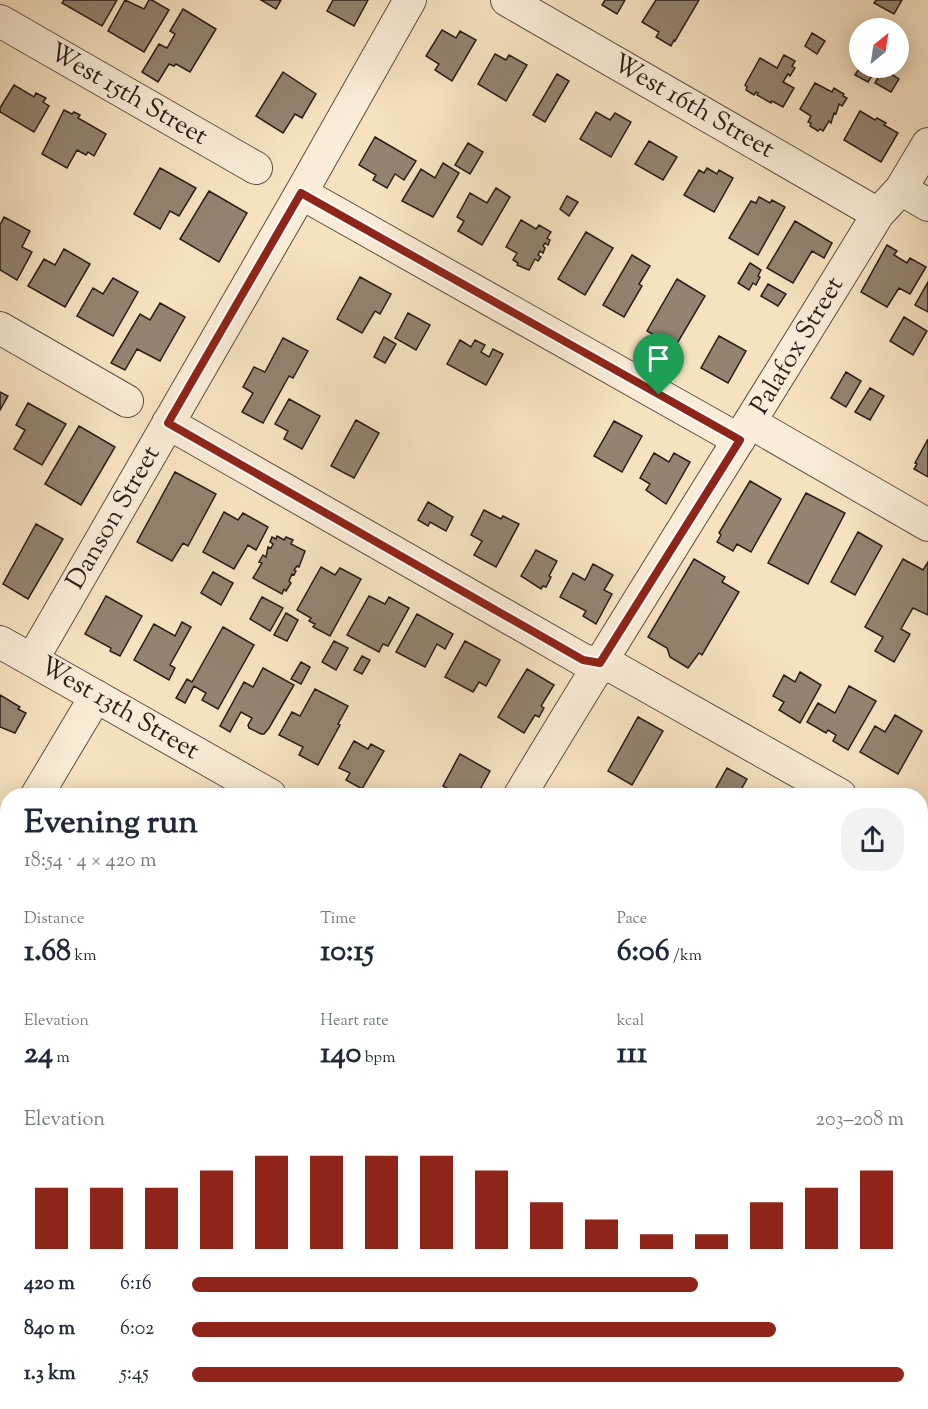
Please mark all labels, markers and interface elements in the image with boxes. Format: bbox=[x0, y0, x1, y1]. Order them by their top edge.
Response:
north arrow bbox=[849, 18, 909, 78]
map controls bbox=[849, 18, 909, 78]
street label: West 15th Street bbox=[42, 35, 214, 155]
street label: West 16th Street bbox=[605, 46, 781, 168]
street label: Palafox Street bbox=[742, 270, 854, 422]
pin bbox=[633, 333, 684, 395]
icon: arrive bbox=[642, 342, 675, 375]
street label: Danson Street bbox=[58, 439, 170, 597]
street label: West 13th Street bbox=[32, 648, 206, 770]
text: Evening run bbox=[24, 800, 198, 848]
button: share bbox=[841, 808, 904, 871]
text: 18:54 · 4 × 420 m bbox=[24, 847, 156, 876]
text: Distance bbox=[24, 908, 84, 931]
text: Time bbox=[320, 908, 356, 931]
text: Pace bbox=[617, 908, 647, 931]
text: 1.68 bbox=[24, 931, 71, 974]
text: 10:15 bbox=[320, 931, 374, 974]
text: 6:06 bbox=[617, 931, 670, 974]
text: km bbox=[71, 945, 96, 968]
text: /km bbox=[670, 945, 702, 968]
text: Elevation bbox=[24, 1010, 89, 1033]
text: Heart rate bbox=[320, 1010, 389, 1033]
text: kcal bbox=[617, 1010, 644, 1033]
text: 24 bbox=[24, 1033, 53, 1076]
text: 140 bbox=[320, 1033, 361, 1076]
text: 111 bbox=[617, 1033, 647, 1076]
text: m bbox=[53, 1047, 70, 1070]
text: bpm bbox=[361, 1047, 395, 1070]
text: Elevation bbox=[24, 1106, 105, 1135]
text: 203–208 m bbox=[816, 1106, 904, 1135]
text: 420 m bbox=[24, 1270, 75, 1299]
text: 6:16 bbox=[120, 1270, 152, 1299]
text: 840 m bbox=[24, 1315, 75, 1344]
text: 6:02 bbox=[120, 1315, 154, 1344]
text: 1.3 km bbox=[24, 1360, 76, 1389]
text: 5:45 bbox=[120, 1360, 149, 1389]

